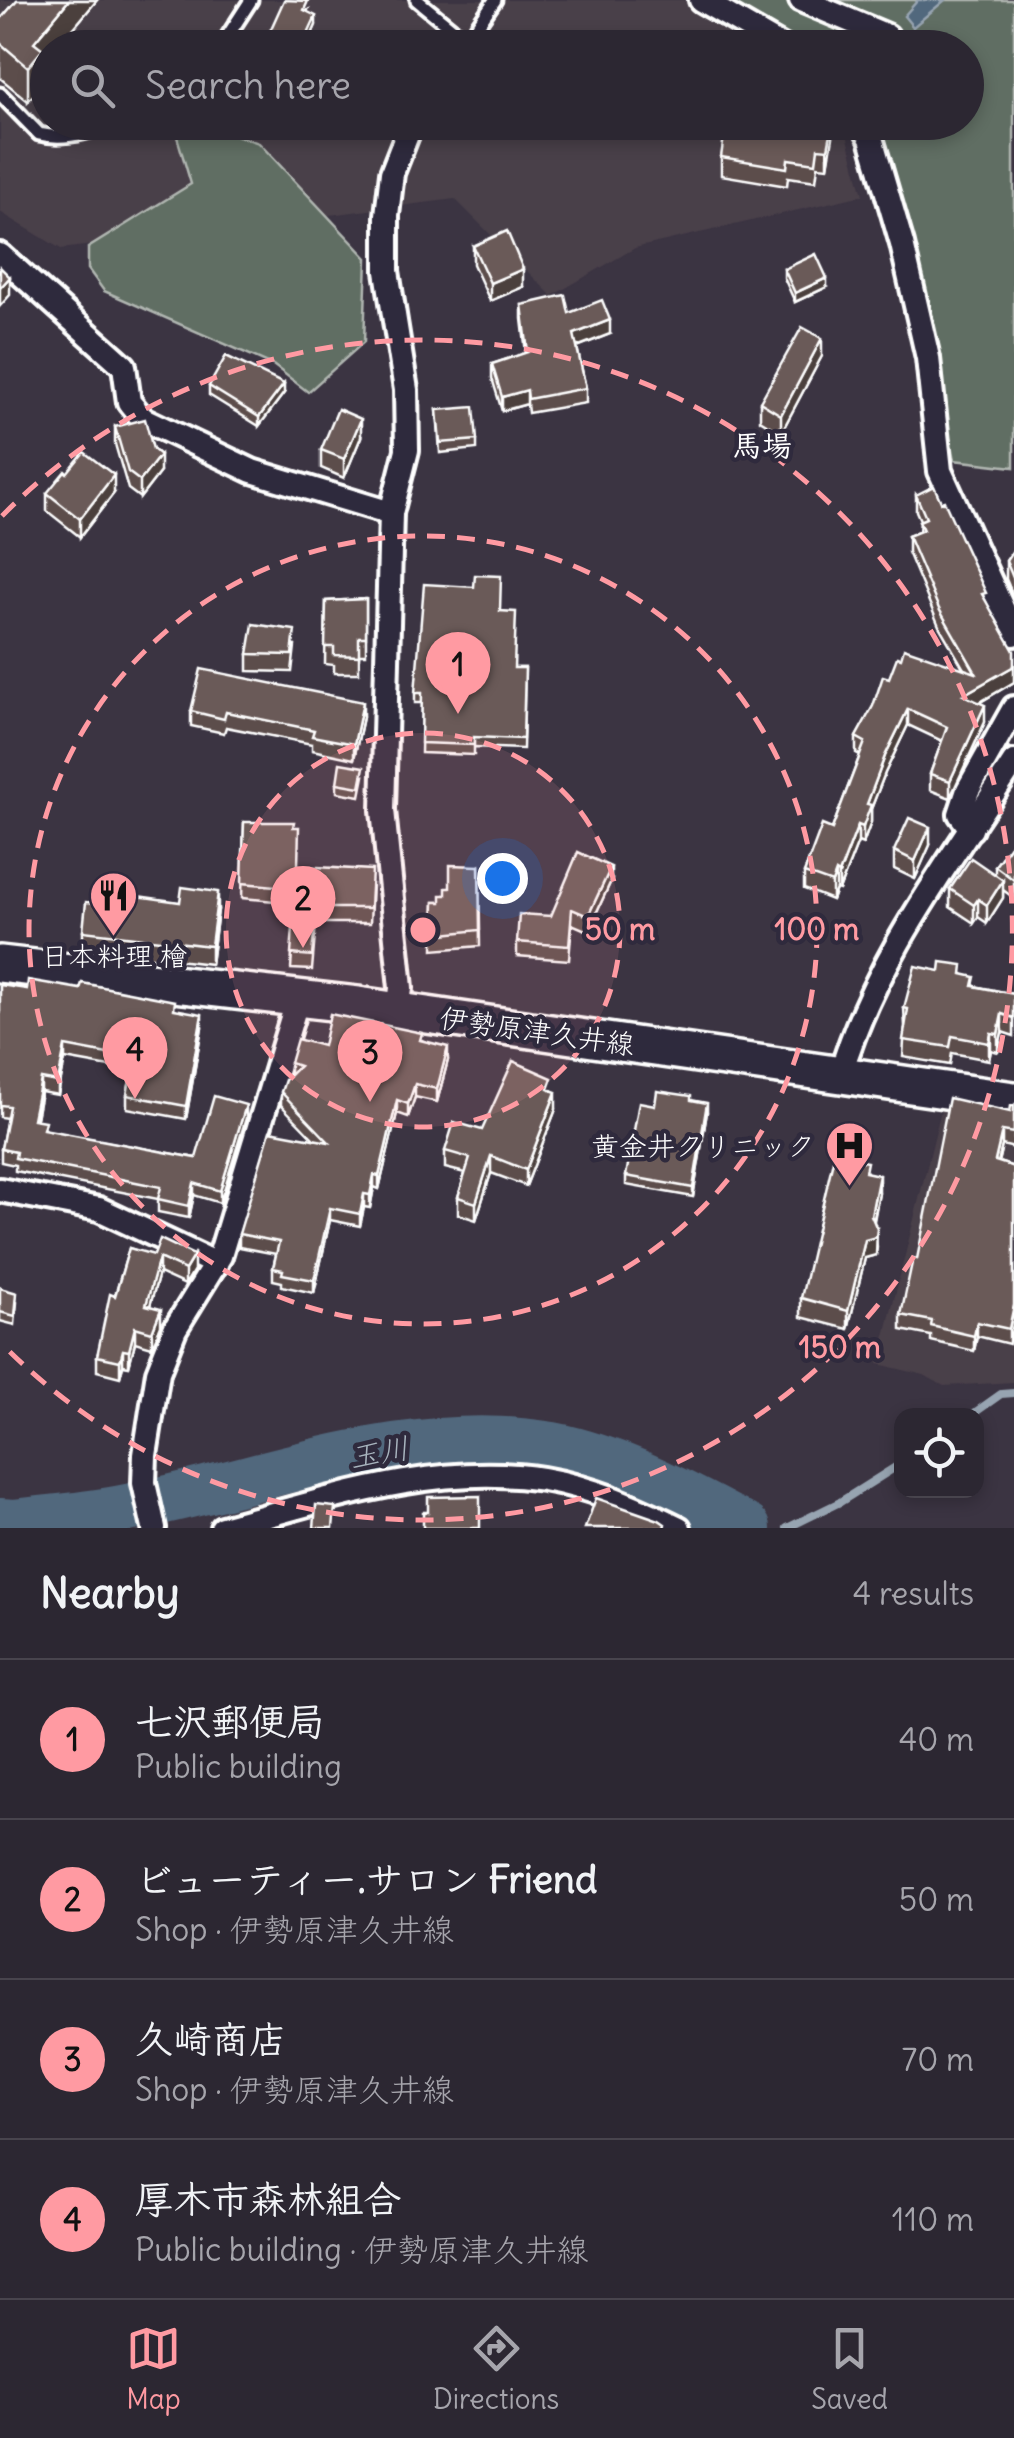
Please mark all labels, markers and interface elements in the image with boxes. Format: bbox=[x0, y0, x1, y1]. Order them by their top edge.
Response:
search box bbox=[30, 30, 984, 140]
icon: search bbox=[65, 58, 120, 113]
text: Search here bbox=[145, 62, 351, 109]
district label: 馬場 bbox=[732, 426, 792, 464]
pin: 1 bbox=[426, 632, 490, 714]
your location bbox=[477, 853, 528, 904]
pin: 2 bbox=[270, 866, 336, 948]
restaurant icon: 日本料理 檜 bbox=[88, 870, 140, 938]
text: 50 m bbox=[585, 910, 655, 948]
text: 100 m bbox=[775, 910, 859, 948]
centre of rings bbox=[405, 912, 441, 948]
place label: 日本料理 檜 bbox=[41, 938, 187, 974]
street label: 伊勢原津久井線 bbox=[437, 1000, 637, 1062]
pin: 4 bbox=[102, 1016, 168, 1099]
pin: 3 bbox=[338, 1020, 402, 1102]
hospital icon: 黄金井クリニック bbox=[824, 1120, 876, 1188]
place label: 黄金井クリニック bbox=[591, 1128, 815, 1164]
text: 150 m bbox=[799, 1328, 881, 1366]
map controls bbox=[894, 1408, 984, 1498]
button: locate bbox=[894, 1408, 984, 1498]
water label: 玉川 bbox=[346, 1428, 412, 1476]
text: Nearby bbox=[40, 1567, 179, 1619]
text: 4 results bbox=[853, 1573, 974, 1614]
text: 七沢郵便局 bbox=[135, 1698, 325, 1745]
text: 1 bbox=[66, 1719, 79, 1760]
text: 40 m bbox=[899, 1719, 974, 1760]
text: Public building bbox=[135, 1746, 342, 1787]
text: ビューティー.サロン Friend bbox=[135, 1856, 597, 1903]
text: 2 bbox=[64, 1879, 81, 1920]
text: 50 m bbox=[899, 1879, 974, 1920]
text: Shop · 伊勢原津久井線 bbox=[135, 1909, 454, 1950]
text: 久崎商店 bbox=[135, 2016, 287, 2063]
text: 3 bbox=[63, 2039, 82, 2080]
text: 70 m bbox=[902, 2039, 974, 2080]
text: Shop · 伊勢原津久井線 bbox=[135, 2069, 454, 2110]
text: 厚木市森林組合 bbox=[135, 2176, 401, 2223]
text: 4 bbox=[63, 2199, 82, 2240]
text: 110 m bbox=[892, 2199, 974, 2240]
text: Public building · 伊勢原津久井線 bbox=[135, 2229, 588, 2270]
tab: Map bbox=[126, 2321, 181, 2417]
tab: Directions bbox=[433, 2321, 559, 2417]
tab: Saved bbox=[811, 2321, 888, 2417]

